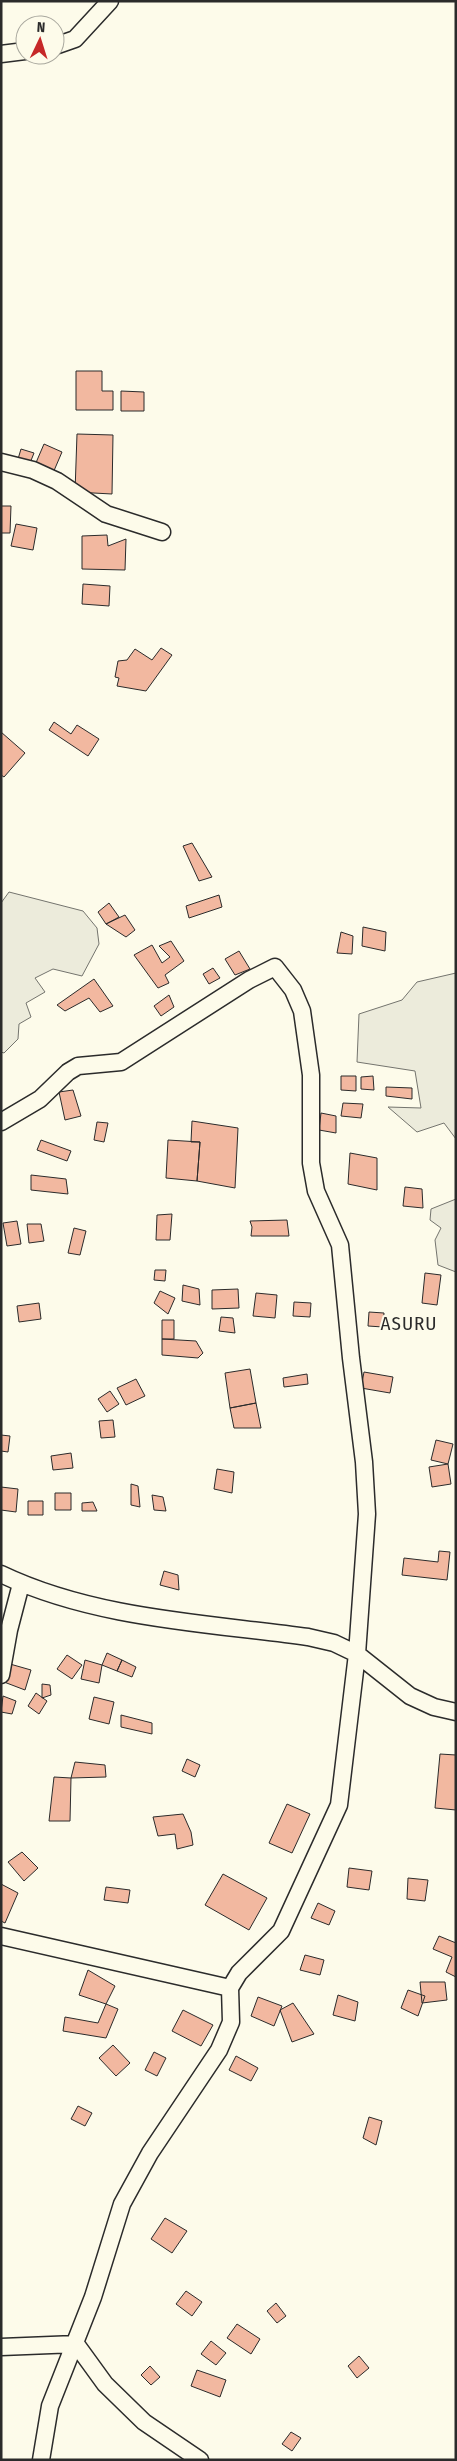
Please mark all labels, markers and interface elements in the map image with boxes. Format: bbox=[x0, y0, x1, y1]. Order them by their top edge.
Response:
north arrow bbox=[15, 15, 65, 65]
text: N bbox=[36, 19, 46, 36]
district label: ASURU bbox=[381, 1312, 437, 1335]

